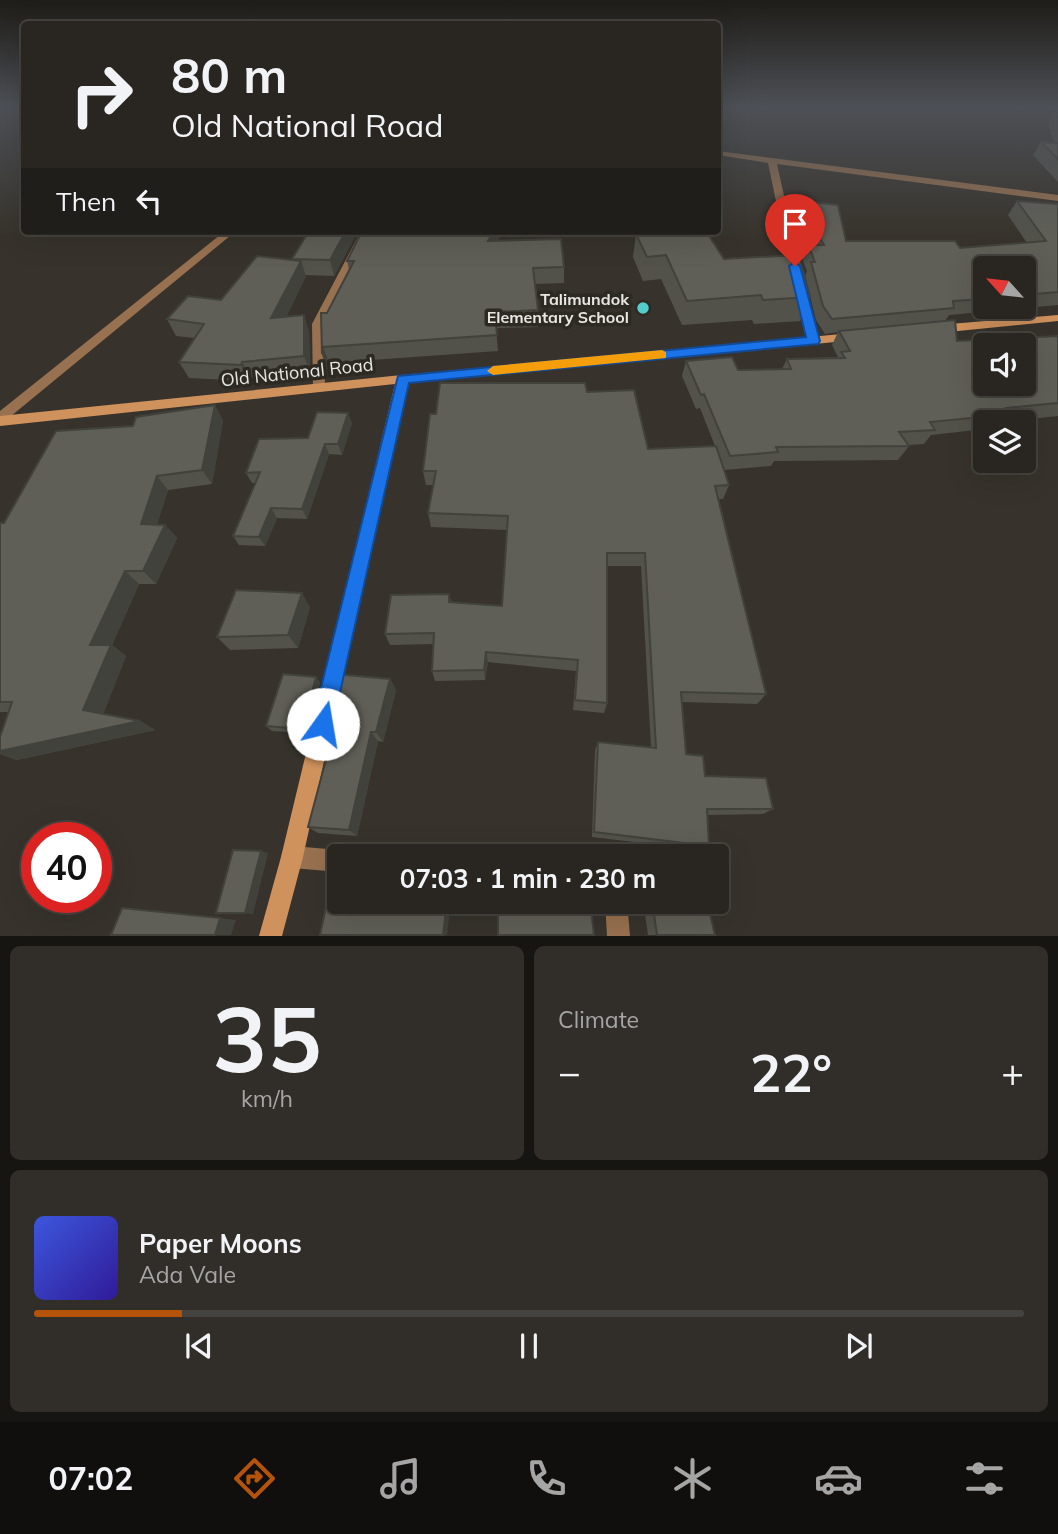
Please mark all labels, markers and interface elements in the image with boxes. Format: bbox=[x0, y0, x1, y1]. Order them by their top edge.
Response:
text: 80 m bbox=[171, 44, 287, 105]
icon: right bbox=[56, 49, 147, 140]
text: Old National Road bbox=[171, 105, 443, 145]
icon: left bbox=[130, 182, 168, 220]
text: Then bbox=[56, 185, 116, 218]
pin bbox=[765, 194, 825, 266]
icon: arrive bbox=[776, 205, 814, 243]
north arrow bbox=[973, 256, 1036, 318]
map controls bbox=[973, 256, 1036, 473]
place label: Talimundok Elementary School bbox=[487, 289, 630, 327]
marker: Talimundok Elementary School bbox=[635, 300, 651, 316]
button: sound bbox=[973, 333, 1036, 396]
street label: Old National Road bbox=[220, 353, 374, 391]
button: layers bbox=[973, 410, 1036, 473]
position arrow bbox=[286, 687, 360, 761]
speed limit sign: 40 bbox=[21, 822, 112, 913]
text: 07:03 · 1 min · 230 m bbox=[400, 862, 656, 895]
text: 35 bbox=[212, 981, 322, 1095]
text: Climate bbox=[558, 1005, 639, 1034]
text: 22° bbox=[750, 1040, 832, 1105]
text: − bbox=[558, 1048, 581, 1096]
text: + bbox=[1001, 1048, 1024, 1096]
text: km/h bbox=[241, 1084, 293, 1113]
text: Paper Moons bbox=[139, 1227, 302, 1260]
text: Ada Vale bbox=[139, 1260, 236, 1289]
icon: previous bbox=[180, 1327, 218, 1365]
icon: pause bbox=[510, 1327, 548, 1365]
icon: next bbox=[840, 1327, 878, 1365]
icon: directions bbox=[230, 1454, 279, 1503]
icon: music bbox=[376, 1454, 425, 1503]
icon: phone bbox=[522, 1454, 571, 1503]
icon: climate bbox=[668, 1454, 717, 1503]
icon: car bbox=[814, 1454, 863, 1503]
icon: filters bbox=[960, 1454, 1009, 1503]
text: 07:02 bbox=[49, 1458, 133, 1498]

